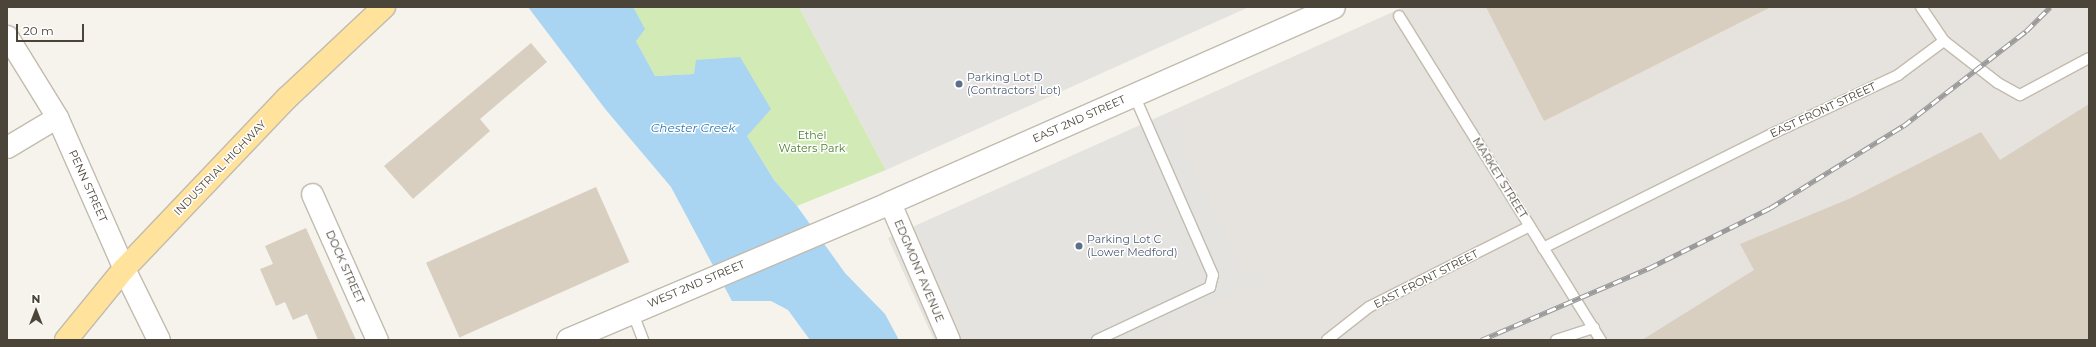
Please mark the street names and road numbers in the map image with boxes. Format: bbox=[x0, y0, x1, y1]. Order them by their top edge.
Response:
street label: EAST FRONT STREET bbox=[1768, 80, 1878, 140]
street label: EAST 2ND STREET bbox=[1031, 93, 1127, 145]
street label: INDUSTRIAL HIGHWAY bbox=[171, 118, 269, 218]
street label: MARKET STREET bbox=[1470, 135, 1530, 221]
street label: PENN STREET bbox=[66, 148, 110, 224]
street label: EDGMONT AVENUE bbox=[891, 218, 947, 324]
street label: DOCK STREET bbox=[323, 228, 367, 306]
street label: EAST FRONT STREET bbox=[1372, 247, 1480, 311]
street label: WEST 2ND STREET bbox=[645, 258, 747, 310]

